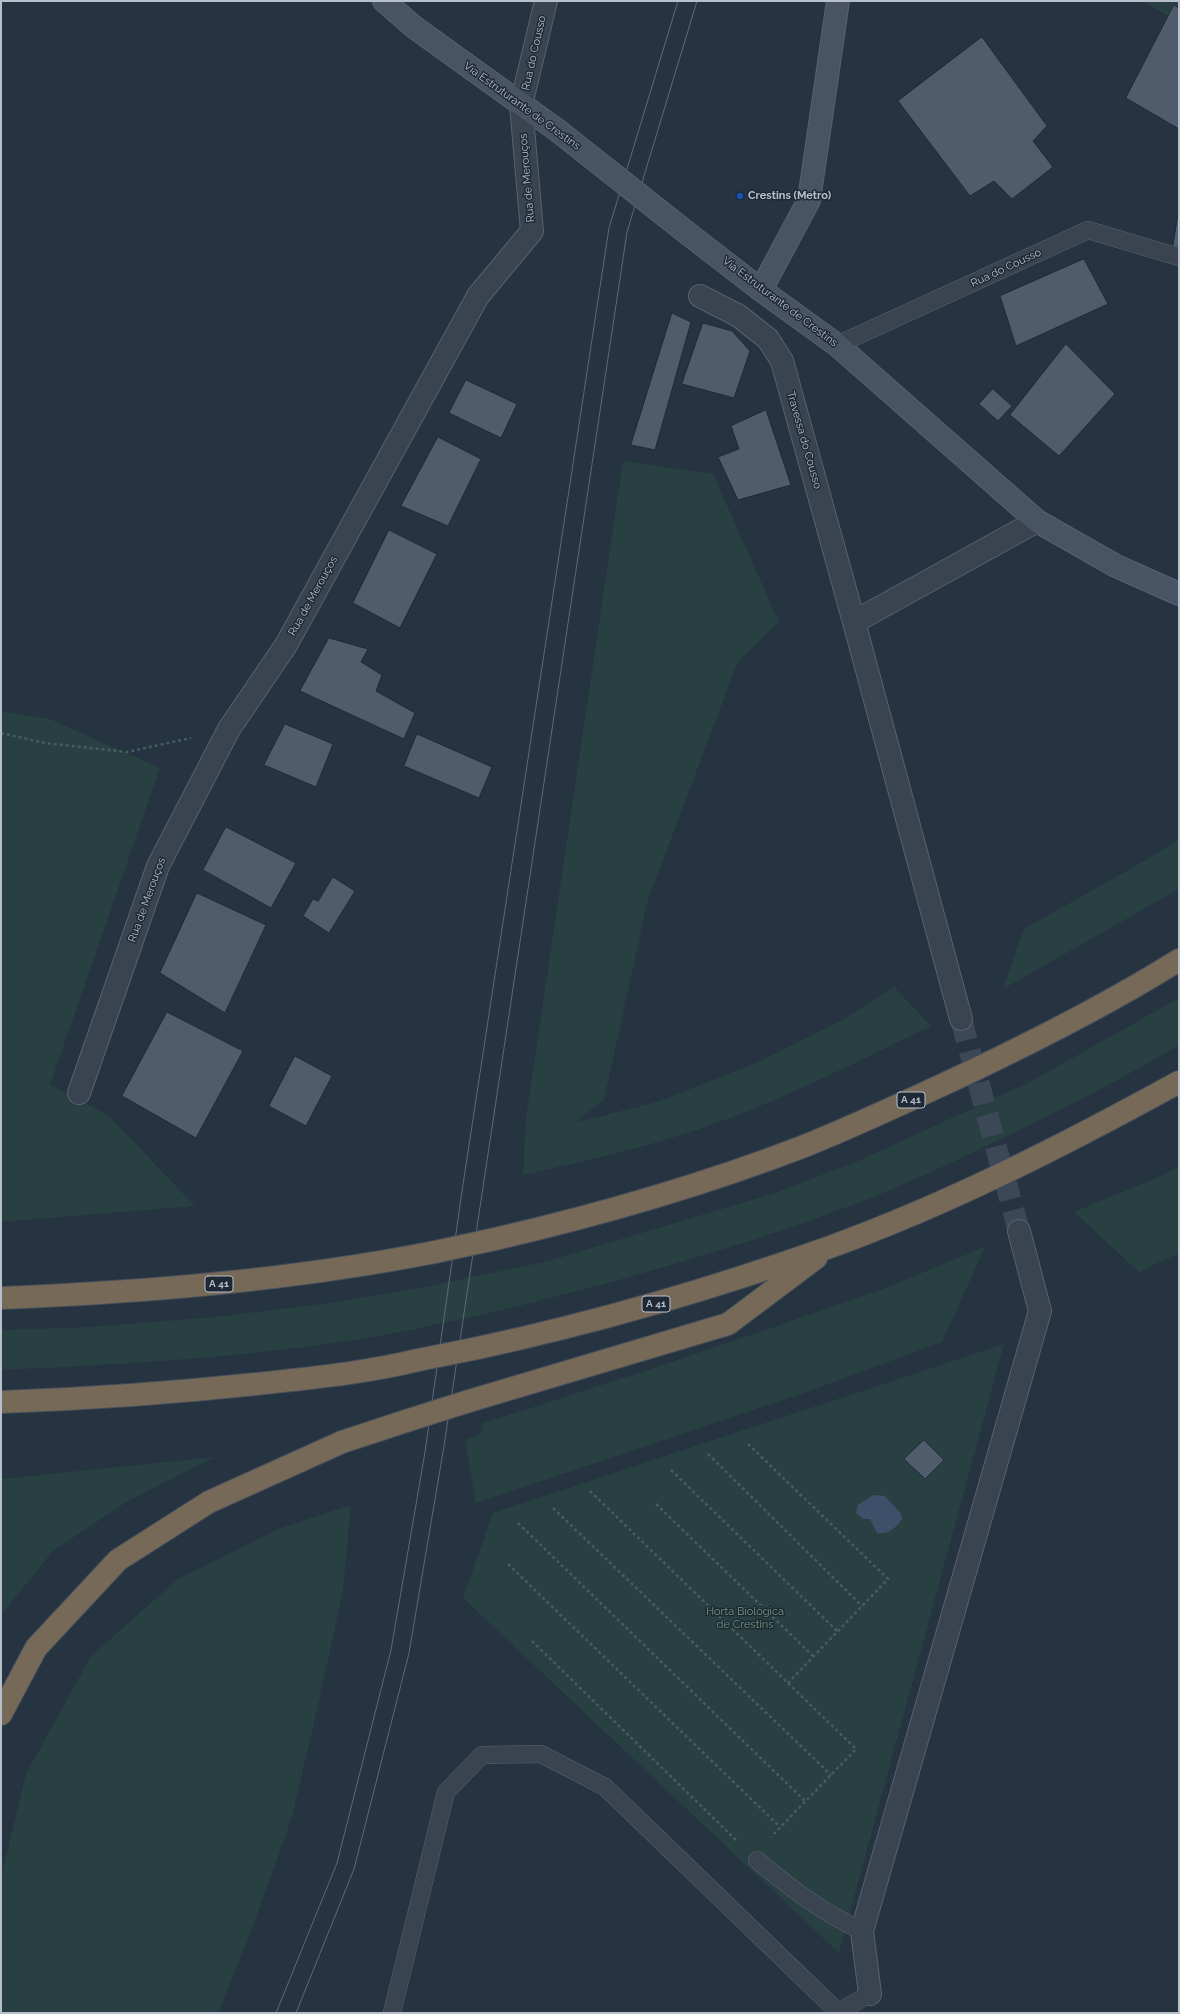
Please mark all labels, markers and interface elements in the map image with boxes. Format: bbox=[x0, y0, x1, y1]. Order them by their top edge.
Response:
street label: Rua do Cousso bbox=[519, 14, 549, 92]
street label: Via Estruturante de Crestins bbox=[461, 59, 583, 153]
street label: Rua de Merouços bbox=[517, 133, 537, 223]
place label: Crestins (Metro) bbox=[748, 189, 831, 203]
marker: Crestins (Metro) bbox=[735, 191, 745, 201]
street label: Rua do Cousso bbox=[969, 246, 1043, 290]
street label: Via Estruturante de Crestins bbox=[720, 254, 840, 350]
street label: Travessa do Cousso bbox=[784, 390, 824, 490]
street label: Rua de Merouços bbox=[286, 554, 340, 638]
street label: Rua de Merouços bbox=[126, 856, 168, 944]
road number: A 41 bbox=[897, 1092, 925, 1108]
road number: A 41 bbox=[205, 1276, 233, 1292]
road number: A 41 bbox=[642, 1296, 670, 1312]
park label: Horta Biológica de Crestins bbox=[706, 1605, 784, 1631]

